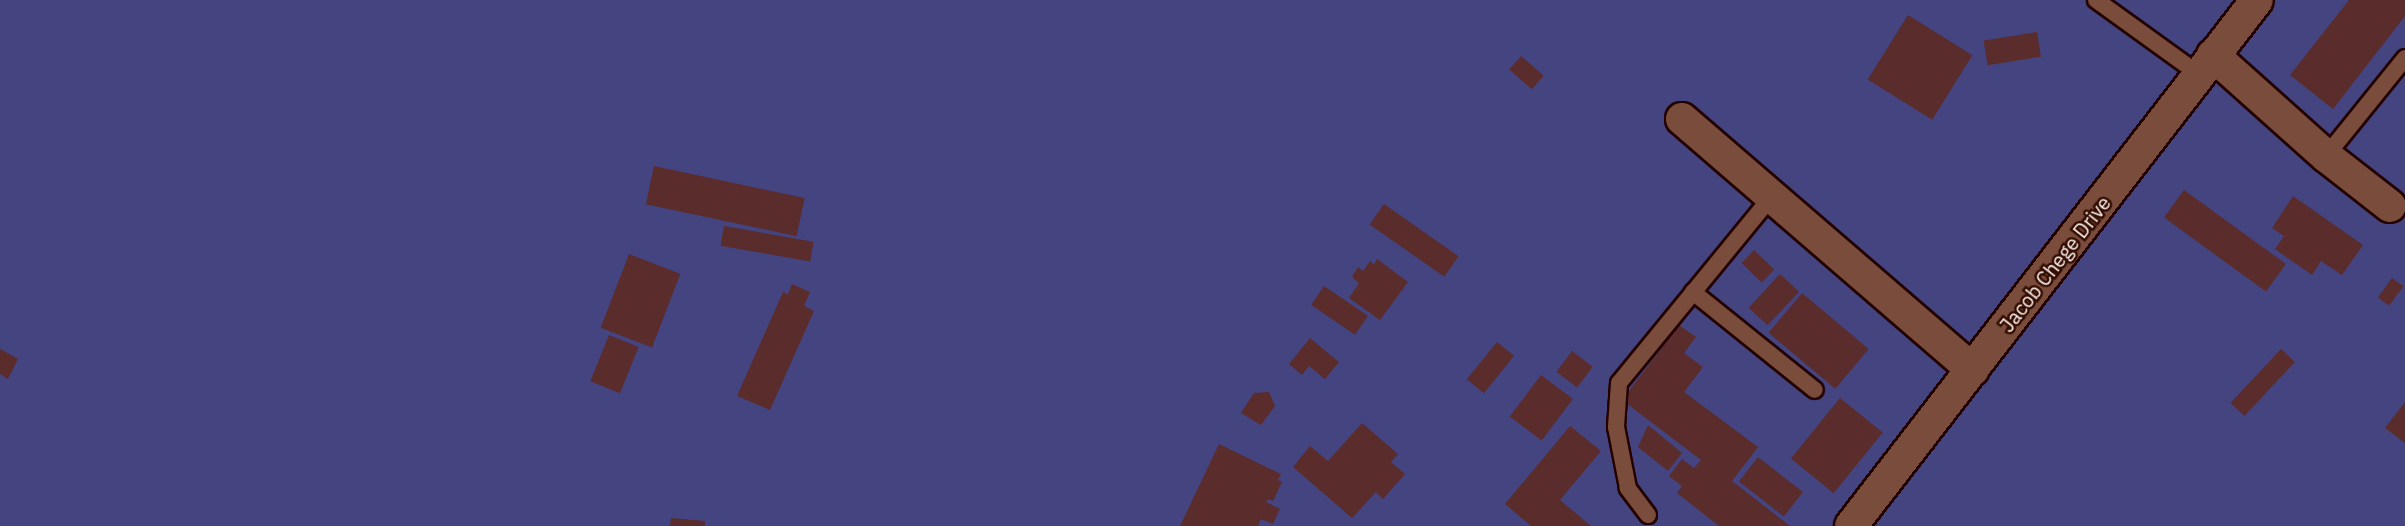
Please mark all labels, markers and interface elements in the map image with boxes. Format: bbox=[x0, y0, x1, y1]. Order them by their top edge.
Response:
street label: Jacob Chege Drive bbox=[1995, 191, 2115, 337]

